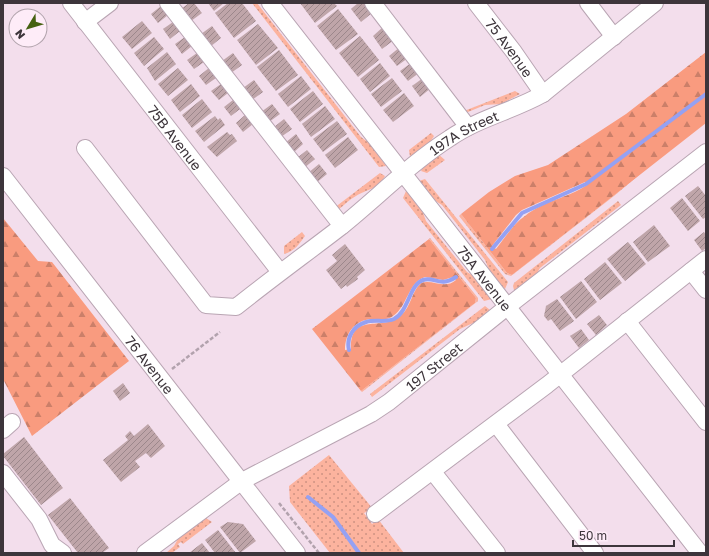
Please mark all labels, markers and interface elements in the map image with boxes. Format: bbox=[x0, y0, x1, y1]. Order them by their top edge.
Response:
north arrow bbox=[8, 8, 48, 48]
street label: 75 Avenue bbox=[483, 15, 537, 80]
text: N bbox=[12, 27, 27, 42]
street label: 75B Avenue bbox=[145, 101, 206, 173]
street label: 197A Street bbox=[426, 106, 501, 158]
street label: 75A Avenue bbox=[454, 242, 516, 314]
street label: 76 Avenue bbox=[122, 332, 178, 397]
street label: 197 Street bbox=[402, 338, 465, 394]
scale bar bbox=[573, 522, 674, 548]
text: 50 m bbox=[579, 528, 607, 543]

